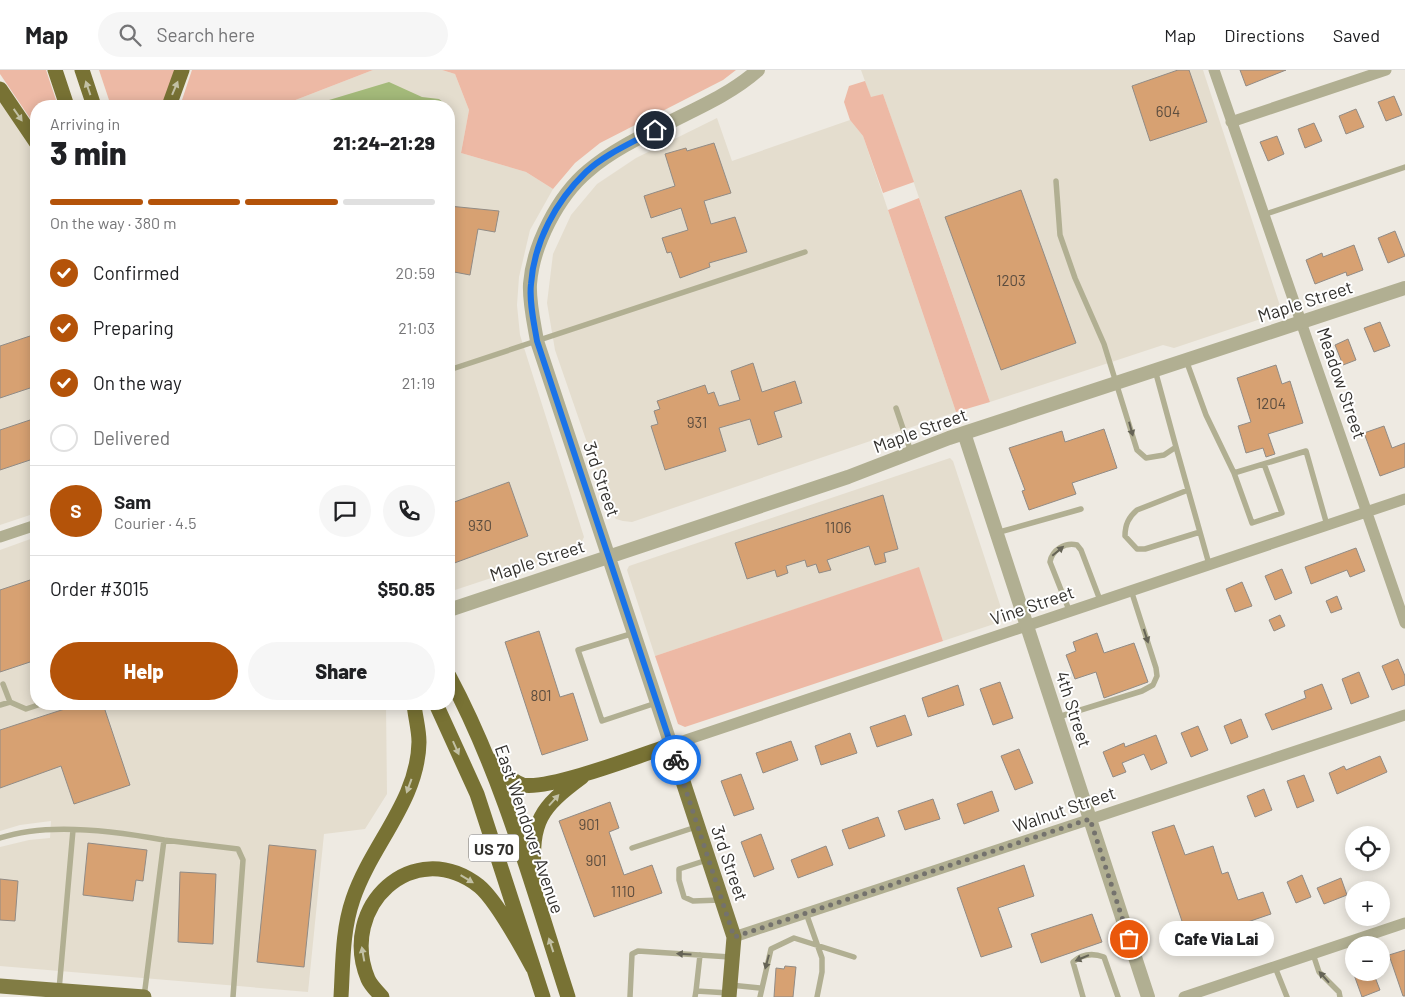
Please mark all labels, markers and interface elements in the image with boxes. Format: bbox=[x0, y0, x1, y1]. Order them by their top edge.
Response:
search box bbox=[98, 12, 448, 57]
text: Map bbox=[25, 20, 68, 49]
icon: search bbox=[116, 21, 144, 49]
text: Search here bbox=[156, 23, 255, 46]
text: Map bbox=[1164, 24, 1196, 46]
text: Directions bbox=[1224, 24, 1305, 46]
text: Saved bbox=[1333, 24, 1380, 46]
one-way arrow bbox=[84, 80, 92, 95]
one-way arrow bbox=[171, 80, 179, 95]
house number: 604 bbox=[1156, 102, 1180, 120]
one-way arrow bbox=[13, 109, 23, 122]
pin bbox=[634, 109, 676, 151]
text: Arriving in bbox=[50, 114, 120, 133]
icon: home bbox=[641, 116, 669, 144]
text: 21:24–21:29 bbox=[333, 131, 435, 154]
text: 3 min bbox=[50, 133, 127, 171]
text: On the way · 380 m bbox=[50, 213, 176, 232]
icon: check bbox=[50, 259, 78, 287]
text: Confirmed bbox=[93, 261, 180, 284]
text: 20:59 bbox=[395, 263, 435, 282]
house number: 1203 bbox=[996, 271, 1026, 289]
street label: Maple Street bbox=[1255, 275, 1355, 327]
icon: check bbox=[50, 314, 78, 342]
text: Preparing bbox=[93, 316, 174, 339]
text: 21:03 bbox=[398, 318, 435, 337]
street label: Meadow Street bbox=[1313, 324, 1371, 442]
icon: check bbox=[50, 369, 78, 397]
text: On the way bbox=[93, 371, 182, 394]
text: 21:19 bbox=[402, 373, 435, 392]
house number: 1204 bbox=[1256, 394, 1286, 412]
street label: Maple Street bbox=[870, 403, 970, 457]
house number: 931 bbox=[687, 413, 707, 431]
one-way arrow bbox=[1128, 421, 1136, 436]
text: Delivered bbox=[93, 426, 170, 449]
street label: 3rd Street bbox=[579, 438, 625, 520]
button: chat bbox=[319, 485, 371, 537]
button: phone bbox=[383, 485, 435, 537]
text: Sam bbox=[114, 490, 151, 513]
text: S bbox=[70, 499, 82, 522]
text: Courier · 4.5 bbox=[114, 513, 197, 532]
house number: 930 bbox=[468, 516, 492, 534]
house number: 1106 bbox=[825, 518, 851, 536]
street label: Maple Street bbox=[487, 534, 587, 586]
one-way arrow bbox=[1051, 545, 1064, 556]
text: Order #3015 bbox=[50, 577, 149, 600]
text: $50.85 bbox=[377, 577, 435, 600]
street label: Vine Street bbox=[987, 580, 1077, 630]
one-way arrow bbox=[1143, 629, 1150, 644]
button: Help bbox=[50, 642, 238, 700]
button: Share bbox=[248, 642, 435, 700]
street label: 4th Street bbox=[1051, 668, 1097, 750]
house number: 801 bbox=[530, 686, 552, 704]
courier bbox=[651, 735, 701, 785]
one-way arrow bbox=[453, 741, 461, 755]
street label: East Wendover Avenue bbox=[491, 742, 569, 916]
icon: bike bbox=[662, 746, 690, 774]
one-way arrow bbox=[405, 779, 413, 794]
street label: Walnut Street bbox=[1010, 781, 1118, 837]
one-way arrow bbox=[548, 793, 559, 806]
house number: 901 bbox=[578, 815, 600, 833]
street label: 3rd Street bbox=[707, 822, 753, 904]
map controls bbox=[1345, 826, 1390, 981]
button: locate bbox=[1345, 826, 1390, 871]
road number: US 70 bbox=[469, 834, 519, 861]
house number: 901 bbox=[585, 851, 607, 869]
one-way arrow bbox=[461, 874, 474, 884]
button: + bbox=[1345, 881, 1390, 926]
house number: 1110 bbox=[611, 882, 635, 900]
pin bbox=[1108, 918, 1150, 960]
callout: Cafe Via Lai bbox=[1159, 922, 1274, 956]
icon: bag bbox=[1115, 925, 1143, 953]
text: Cafe Via Lai bbox=[1175, 929, 1258, 948]
button: − bbox=[1345, 936, 1390, 981]
one-way arrow bbox=[547, 937, 555, 952]
one-way arrow bbox=[358, 946, 366, 962]
one-way arrow bbox=[676, 950, 692, 958]
one-way arrow bbox=[763, 954, 771, 969]
one-way arrow bbox=[1074, 954, 1089, 962]
one-way arrow bbox=[1318, 971, 1330, 983]

